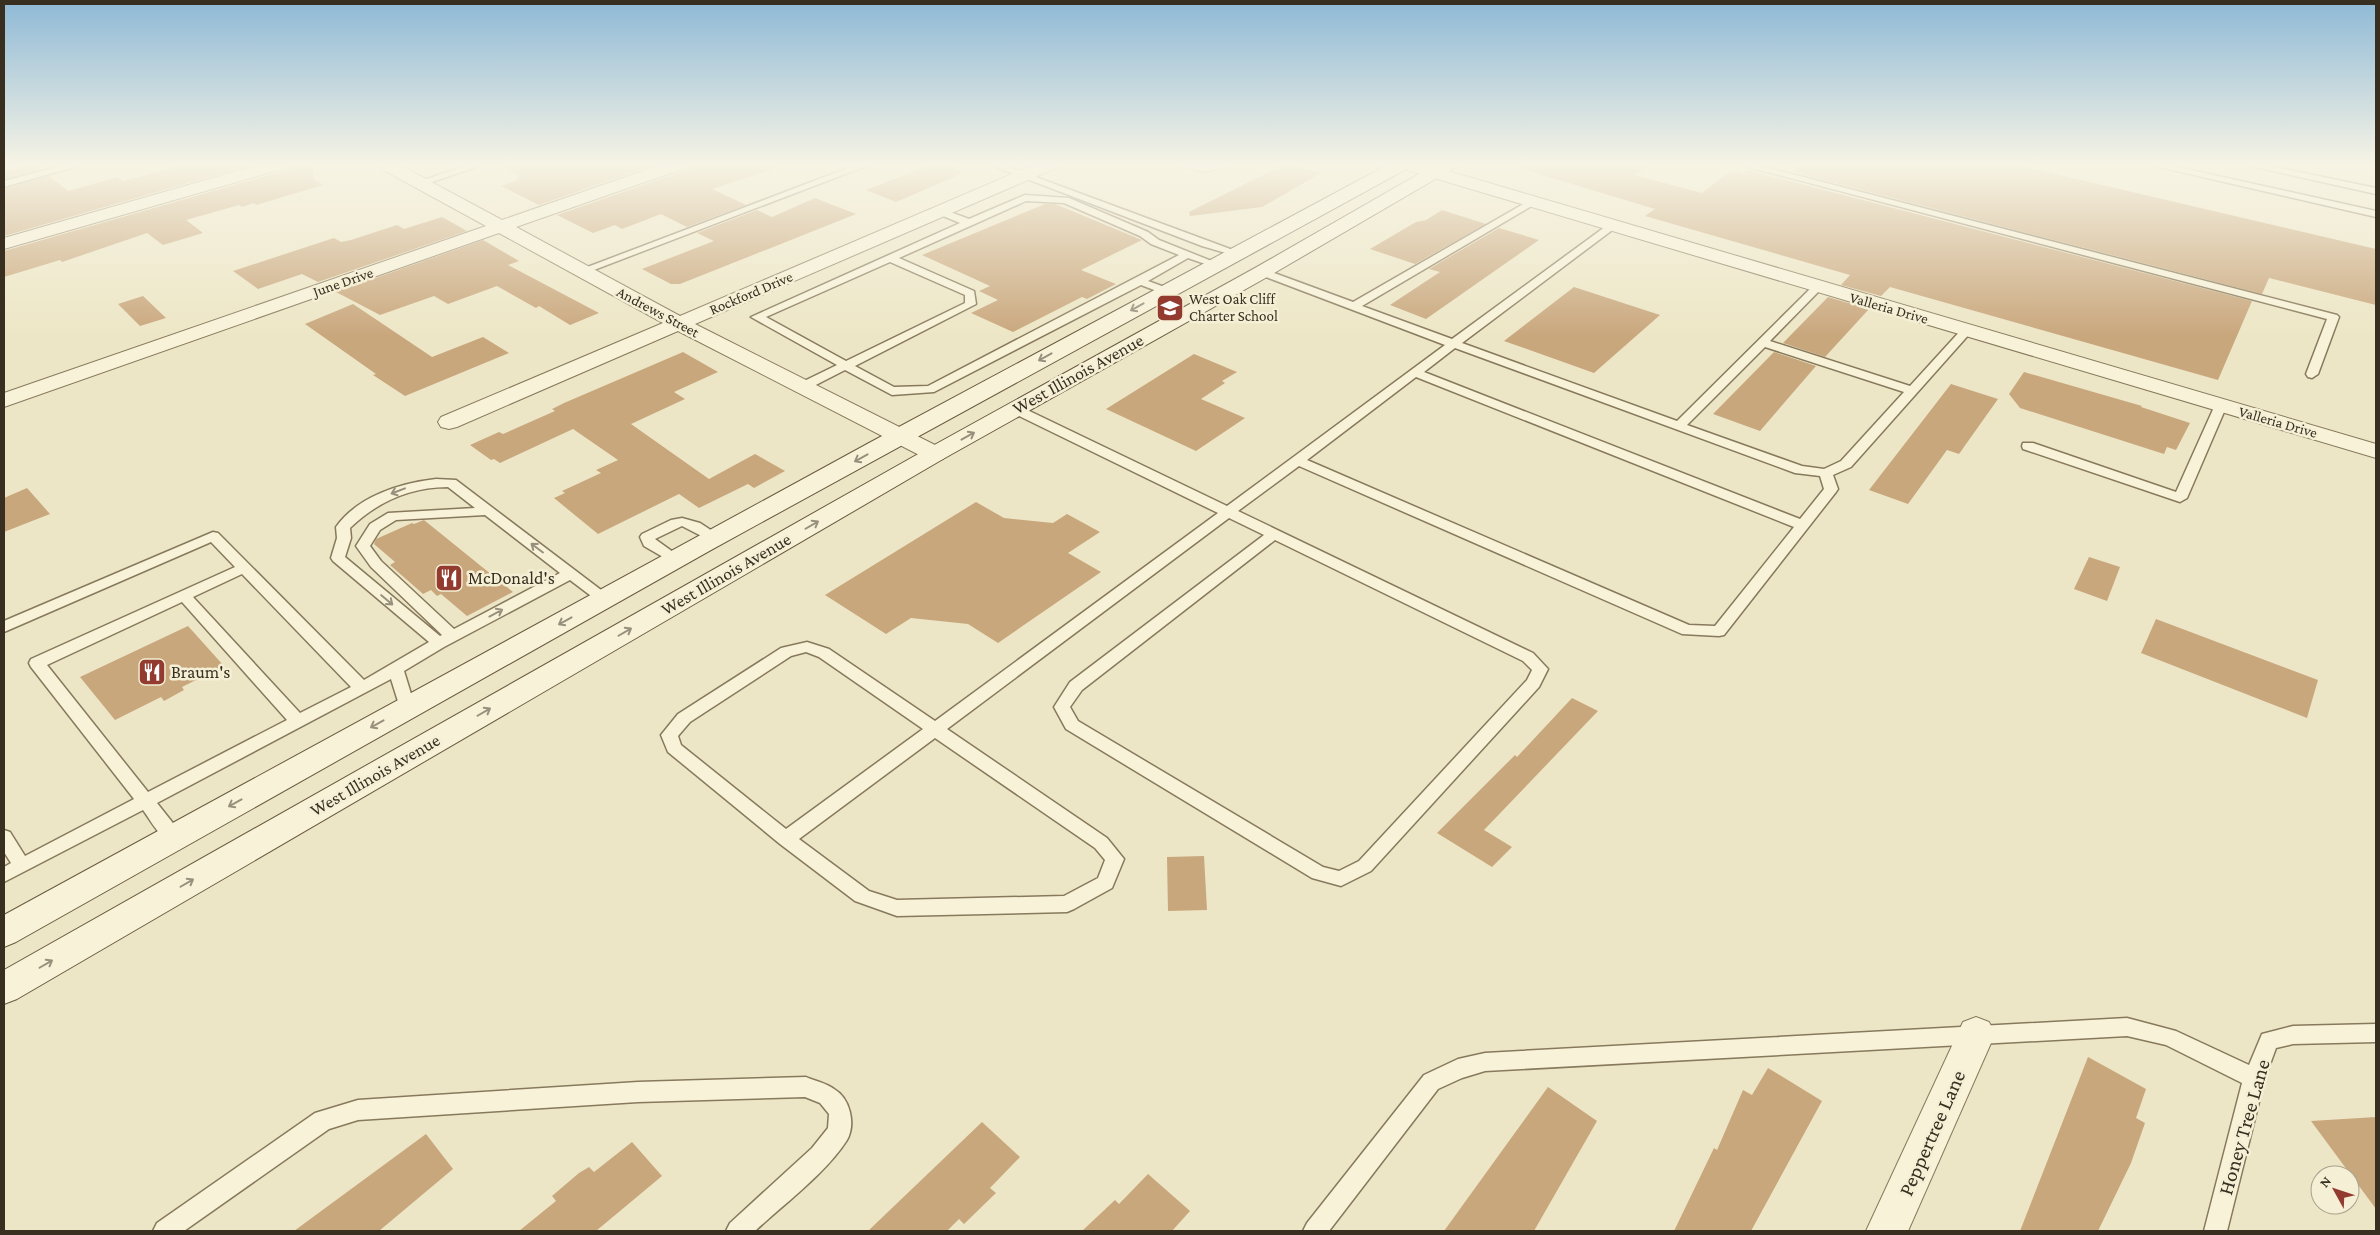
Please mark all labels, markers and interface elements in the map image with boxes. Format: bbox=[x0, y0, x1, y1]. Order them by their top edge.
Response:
street label: June Drive bbox=[309, 264, 376, 301]
street label: Rockford Drive bbox=[707, 268, 795, 318]
street label: Andrews Street bbox=[614, 284, 703, 341]
street label: Valleria Drive bbox=[1848, 289, 1930, 327]
place label: West Oak Cliff Charter School bbox=[1189, 291, 1278, 324]
school or university icon: West Oak Cliff Charter School bbox=[1155, 293, 1185, 323]
one-way arrow bbox=[1129, 302, 1144, 312]
street label: West Illinois Avenue bbox=[1009, 330, 1147, 418]
one-way arrow bbox=[1038, 352, 1053, 362]
street label: Valleria Drive bbox=[2237, 403, 2319, 441]
one-way arrow bbox=[961, 431, 976, 441]
one-way arrow bbox=[854, 454, 869, 464]
one-way arrow bbox=[391, 487, 407, 496]
one-way arrow bbox=[804, 520, 819, 530]
street label: West Illinois Avenue bbox=[658, 529, 794, 619]
one-way arrow bbox=[531, 543, 544, 554]
restaurant icon: McDonald's bbox=[434, 563, 464, 593]
place label: McDonald's bbox=[468, 568, 555, 588]
one-way arrow bbox=[380, 594, 393, 605]
one-way arrow bbox=[488, 608, 503, 617]
one-way arrow bbox=[558, 616, 573, 626]
one-way arrow bbox=[618, 626, 632, 636]
restaurant icon: Braum's bbox=[137, 657, 167, 687]
place label: Braum's bbox=[171, 662, 230, 682]
one-way arrow bbox=[477, 707, 491, 717]
one-way arrow bbox=[369, 719, 384, 729]
street label: West Illinois Avenue bbox=[307, 730, 443, 820]
one-way arrow bbox=[228, 799, 242, 809]
one-way arrow bbox=[179, 878, 194, 887]
one-way arrow bbox=[38, 958, 53, 968]
street label: Honey Tree Lane bbox=[2213, 1056, 2275, 1198]
street label: Peppertree Lane bbox=[1894, 1066, 1970, 1200]
north arrow bbox=[2310, 1165, 2360, 1215]
text: N bbox=[2316, 1172, 2335, 1190]

